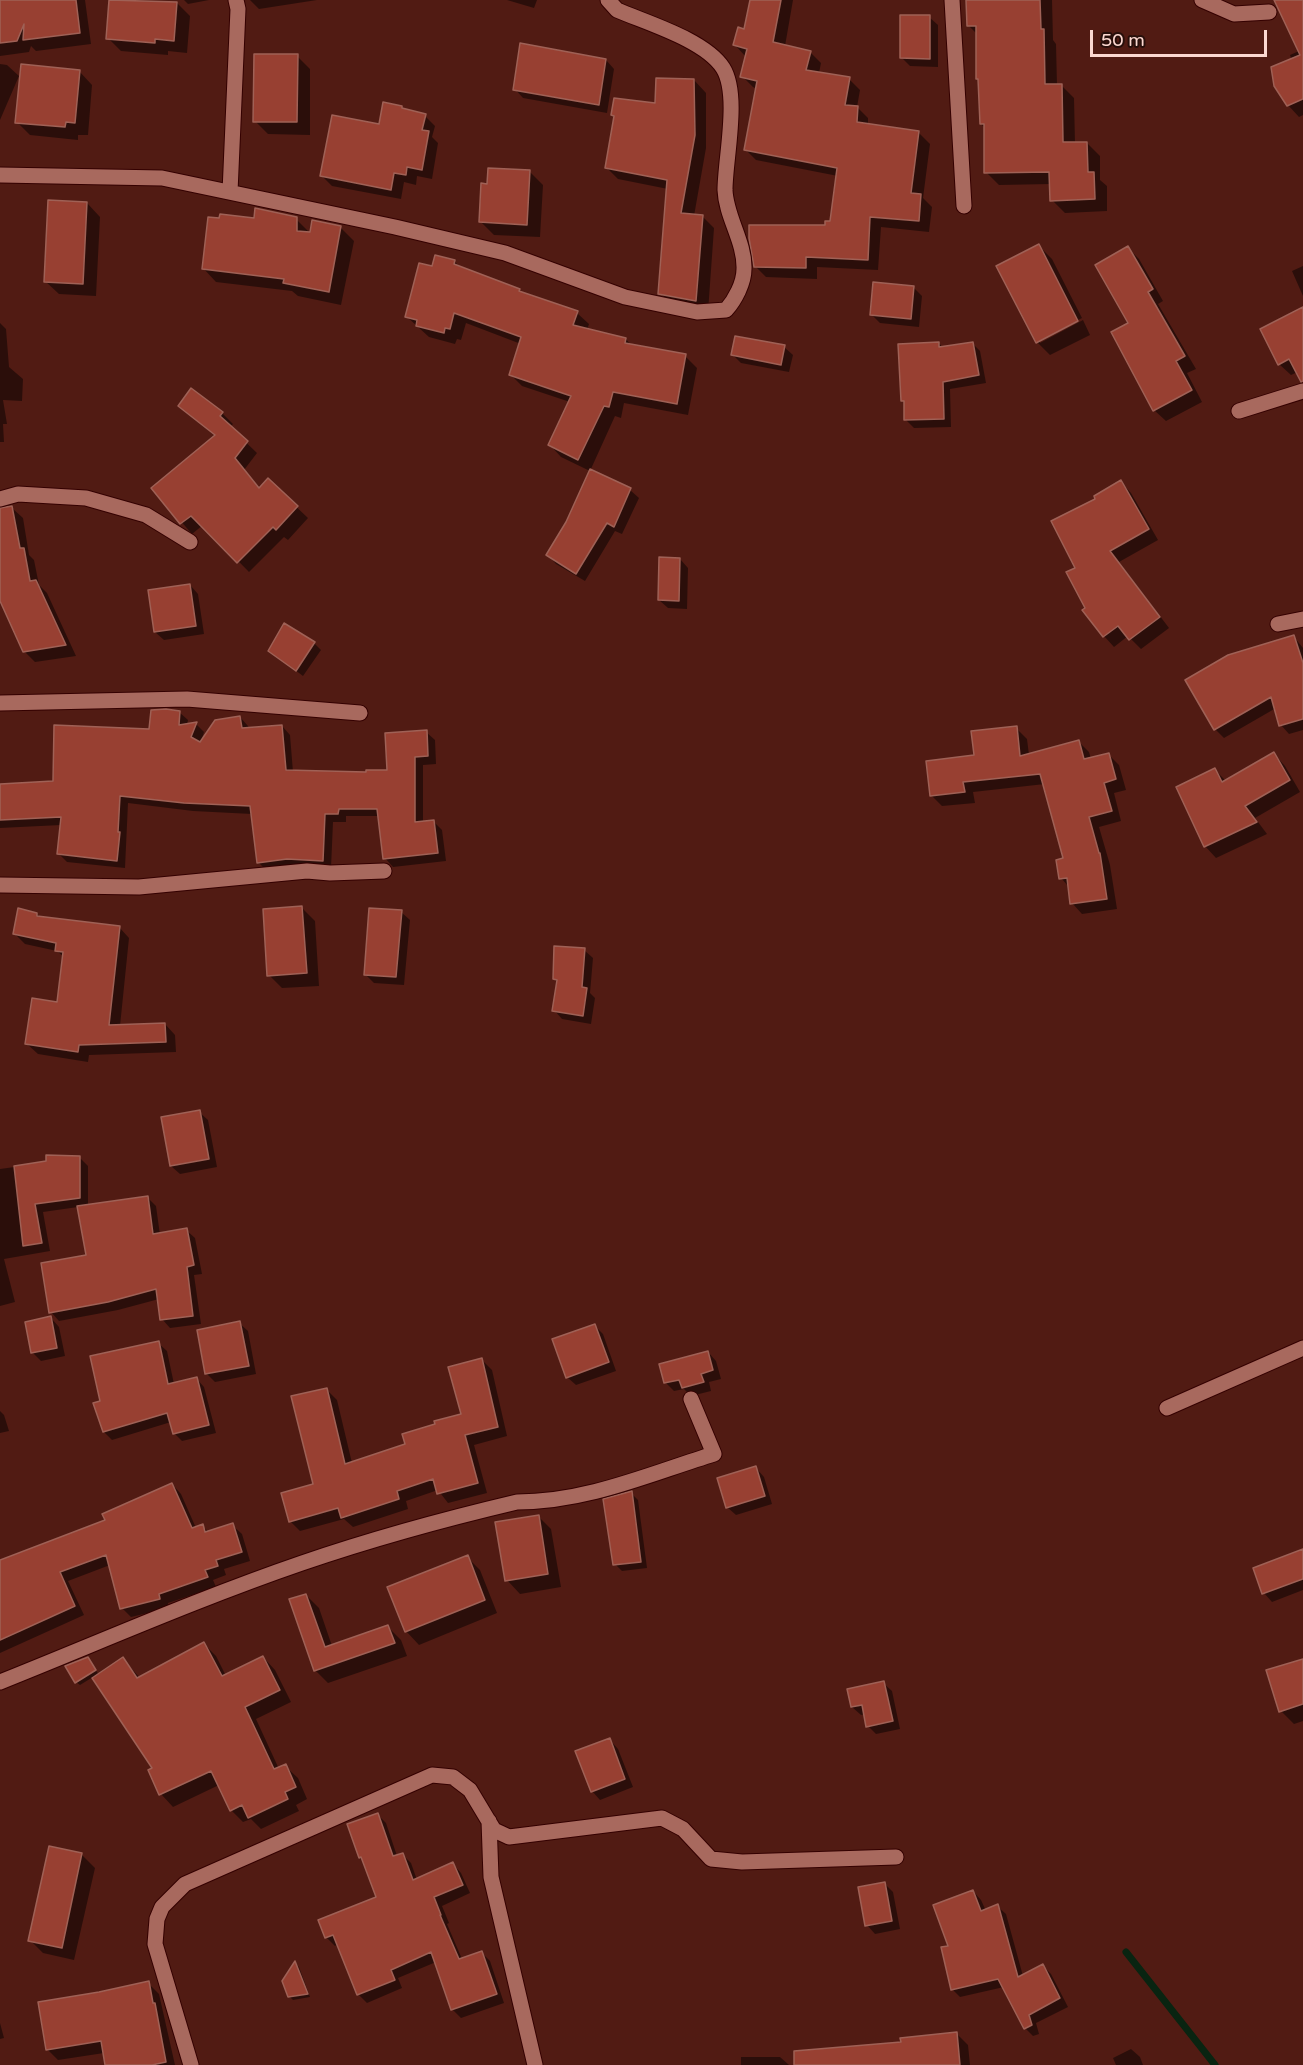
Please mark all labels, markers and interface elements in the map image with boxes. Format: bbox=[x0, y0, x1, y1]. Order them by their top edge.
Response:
scale bar bbox=[1093, 18, 1270, 56]
text: 50 m bbox=[1101, 29, 1145, 51]

